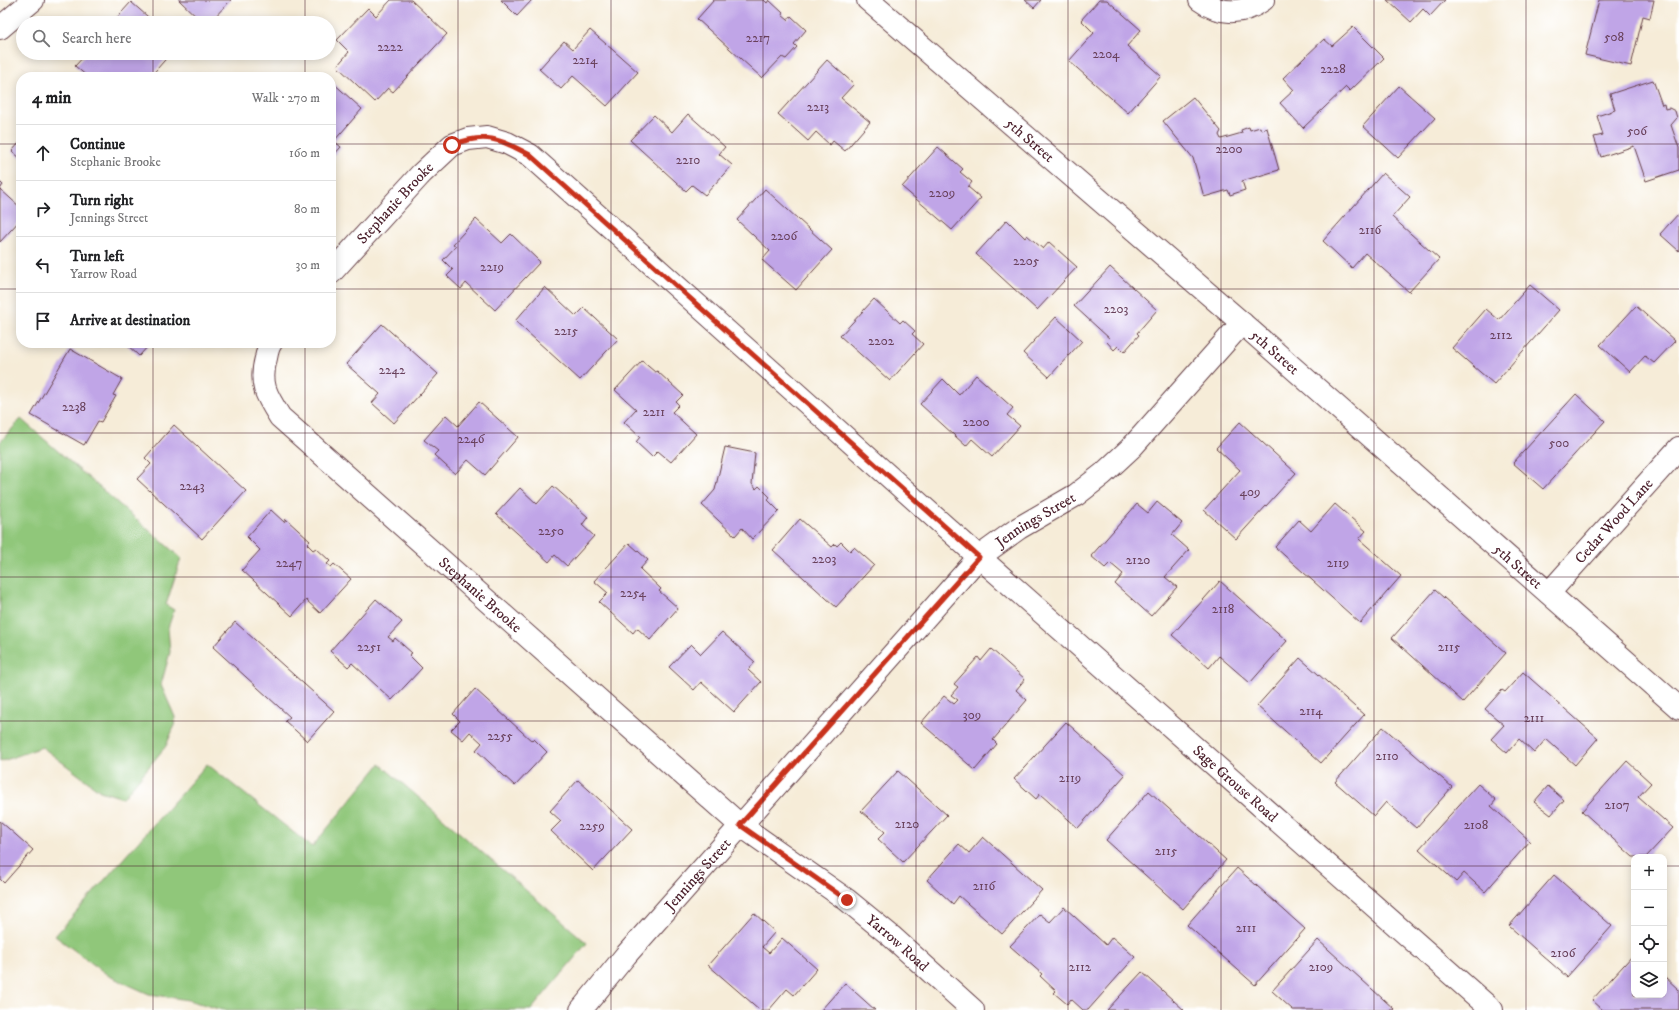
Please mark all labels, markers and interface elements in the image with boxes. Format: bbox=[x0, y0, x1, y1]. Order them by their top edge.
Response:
search box bbox=[16, 16, 336, 60]
icon: search bbox=[30, 27, 52, 49]
text: Search here bbox=[62, 29, 131, 48]
house number: 508 bbox=[1604, 29, 1624, 45]
house number: 2217 bbox=[746, 30, 770, 46]
house number: 2222 bbox=[377, 39, 403, 55]
house number: 2204 bbox=[1092, 46, 1120, 62]
house number: 2214 bbox=[572, 52, 598, 68]
house number: 2228 bbox=[1320, 61, 1346, 77]
text: 4 min bbox=[32, 87, 71, 109]
text: Walk · 270 m bbox=[252, 90, 320, 106]
house number: 2213 bbox=[807, 99, 829, 115]
street label: 5th Street bbox=[1001, 114, 1058, 167]
house number: 506 bbox=[1627, 123, 1648, 139]
text: Continue bbox=[70, 135, 125, 154]
route start bbox=[443, 136, 461, 154]
house number: 2200 bbox=[1216, 141, 1242, 157]
icon: ahead bbox=[32, 142, 54, 164]
text: 160 m bbox=[289, 145, 320, 161]
house number: 2210 bbox=[676, 152, 700, 168]
text: Stephanie Brooke bbox=[70, 154, 161, 170]
street label: Stephanie Brooke bbox=[353, 158, 438, 248]
house number: 2209 bbox=[929, 185, 955, 201]
text: Turn right bbox=[70, 191, 133, 210]
icon: right bbox=[32, 198, 54, 220]
text: 80 m bbox=[294, 201, 320, 217]
text: Jennings Street bbox=[70, 210, 148, 226]
house number: 2116 bbox=[1359, 222, 1383, 238]
house number: 2206 bbox=[771, 228, 798, 244]
text: Turn left bbox=[70, 247, 124, 266]
house number: 2205 bbox=[1013, 253, 1040, 269]
icon: left bbox=[32, 254, 54, 276]
text: 30 m bbox=[296, 257, 320, 273]
house number: 2219 bbox=[480, 259, 504, 275]
text: Yarrow Road bbox=[70, 266, 137, 282]
house number: 2203 bbox=[1104, 301, 1128, 317]
icon: arrive bbox=[32, 310, 54, 332]
text: Arrive at destination bbox=[70, 311, 190, 330]
house number: 2215 bbox=[554, 323, 578, 339]
street label: 5th Street bbox=[1246, 326, 1303, 379]
house number: 2112 bbox=[1490, 327, 1513, 343]
house number: 2202 bbox=[868, 333, 895, 349]
house number: 2242 bbox=[379, 362, 406, 378]
house number: 2238 bbox=[62, 399, 86, 415]
house number: 2211 bbox=[643, 404, 665, 420]
house number: 2200 bbox=[963, 414, 989, 430]
house number: 2246 bbox=[457, 431, 486, 447]
house number: 500 bbox=[1549, 435, 1569, 451]
street label: Cedar Wood Lane bbox=[1571, 474, 1657, 568]
house number: 2243 bbox=[179, 478, 205, 494]
house number: 409 bbox=[1240, 484, 1260, 500]
street label: Jennings Street bbox=[991, 488, 1079, 553]
house number: 2250 bbox=[538, 523, 564, 539]
street label: 5th Street bbox=[1489, 540, 1546, 593]
house number: 2203 bbox=[812, 551, 836, 567]
house number: 2120 bbox=[1126, 552, 1150, 568]
street label: Stephanie Brooke bbox=[435, 553, 526, 637]
house number: 2247 bbox=[276, 555, 302, 571]
house number: 2119 bbox=[1327, 555, 1349, 571]
house number: 2254 bbox=[620, 585, 646, 601]
house number: 2118 bbox=[1212, 601, 1234, 617]
house number: 2251 bbox=[357, 639, 381, 655]
house number: 2115 bbox=[1438, 639, 1461, 655]
house number: 2114 bbox=[1299, 703, 1323, 719]
house number: 309 bbox=[963, 707, 981, 723]
house number: 2111 bbox=[1524, 710, 1545, 726]
house number: 2255 bbox=[487, 728, 513, 744]
street label: Sage Grouse Road bbox=[1189, 741, 1282, 827]
house number: 2110 bbox=[1376, 748, 1398, 764]
house number: 2119 bbox=[1059, 770, 1081, 786]
house number: 2107 bbox=[1605, 797, 1630, 813]
house number: 2120 bbox=[895, 816, 919, 832]
house number: 2108 bbox=[1464, 817, 1488, 833]
house number: 2259 bbox=[579, 818, 605, 834]
street label: Jennings Street bbox=[660, 834, 735, 916]
house number: 2115 bbox=[1155, 843, 1178, 859]
map controls bbox=[1631, 854, 1667, 998]
button: + bbox=[1631, 854, 1667, 890]
house number: 2116 bbox=[973, 878, 997, 894]
button: − bbox=[1631, 890, 1667, 926]
route end bbox=[838, 891, 856, 909]
street label: Yarrow Road bbox=[862, 911, 933, 976]
house number: 2111 bbox=[1236, 920, 1257, 936]
button: locate bbox=[1631, 926, 1667, 962]
house number: 2106 bbox=[1551, 945, 1577, 961]
house number: 2112 bbox=[1069, 959, 1092, 975]
house number: 2109 bbox=[1309, 959, 1333, 975]
button: layers bbox=[1631, 962, 1667, 998]

